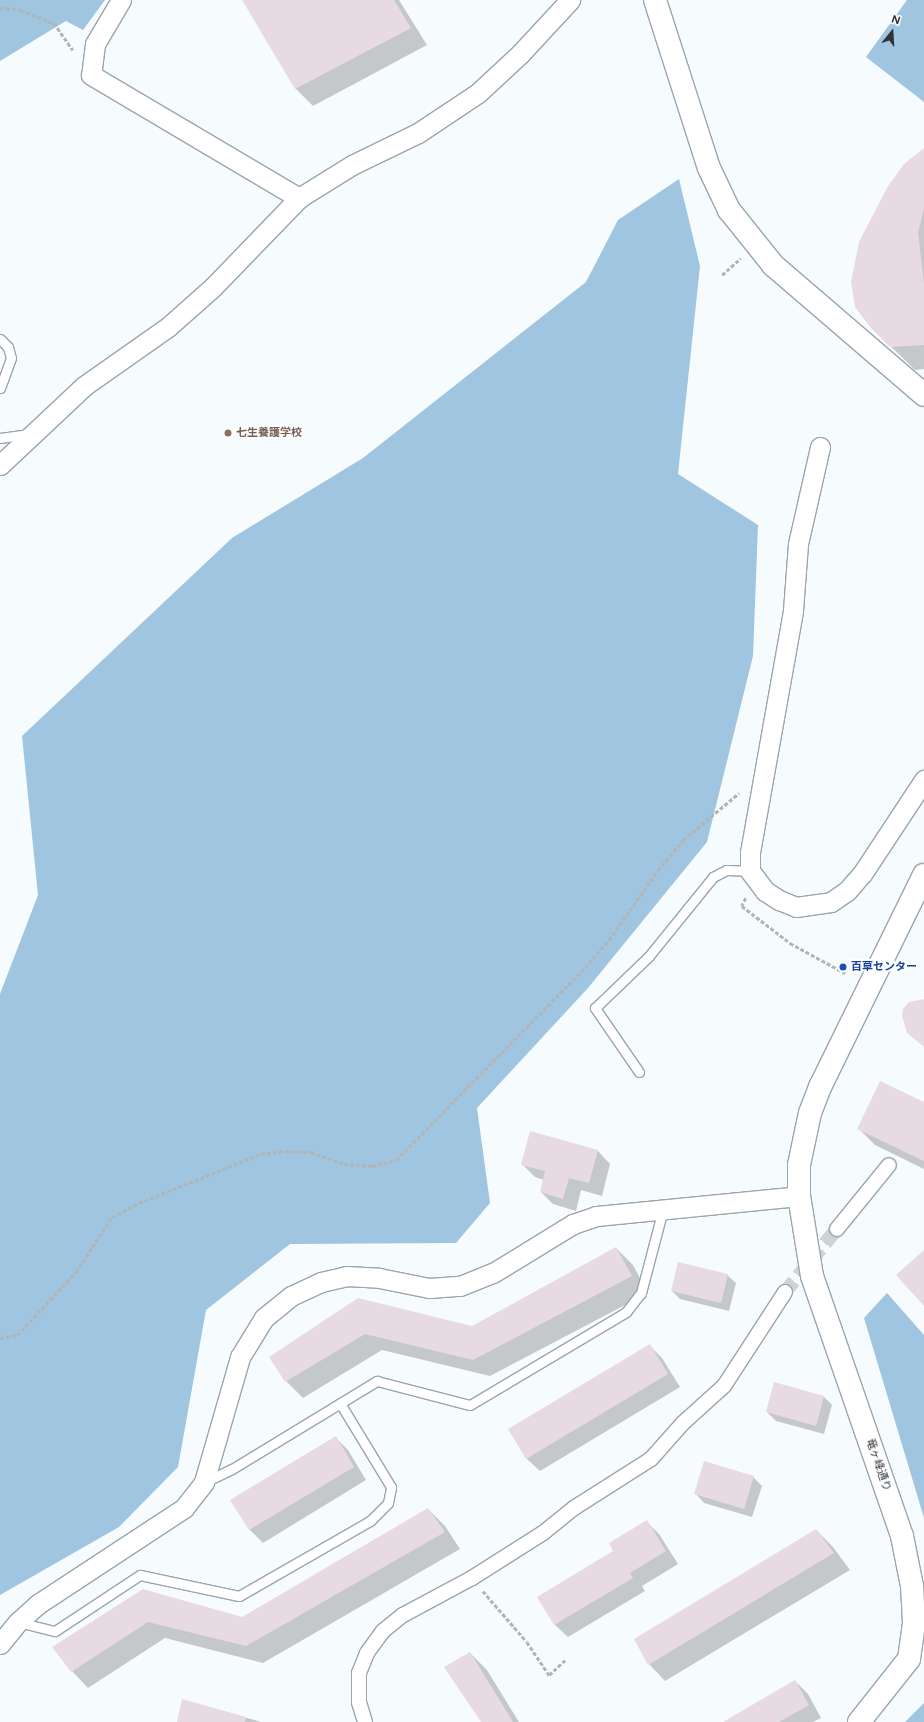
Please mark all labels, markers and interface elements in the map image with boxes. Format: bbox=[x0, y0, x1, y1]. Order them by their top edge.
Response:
north arrow bbox=[872, 12, 912, 52]
text: N bbox=[890, 13, 902, 28]
place label: 七生養護学校 bbox=[236, 426, 302, 440]
marker: 七生養護学校 bbox=[223, 428, 233, 438]
place label: 百草センター bbox=[851, 960, 917, 974]
marker: 百草センター bbox=[838, 962, 848, 972]
street label: 竜ヶ峰通り bbox=[863, 1437, 893, 1493]

